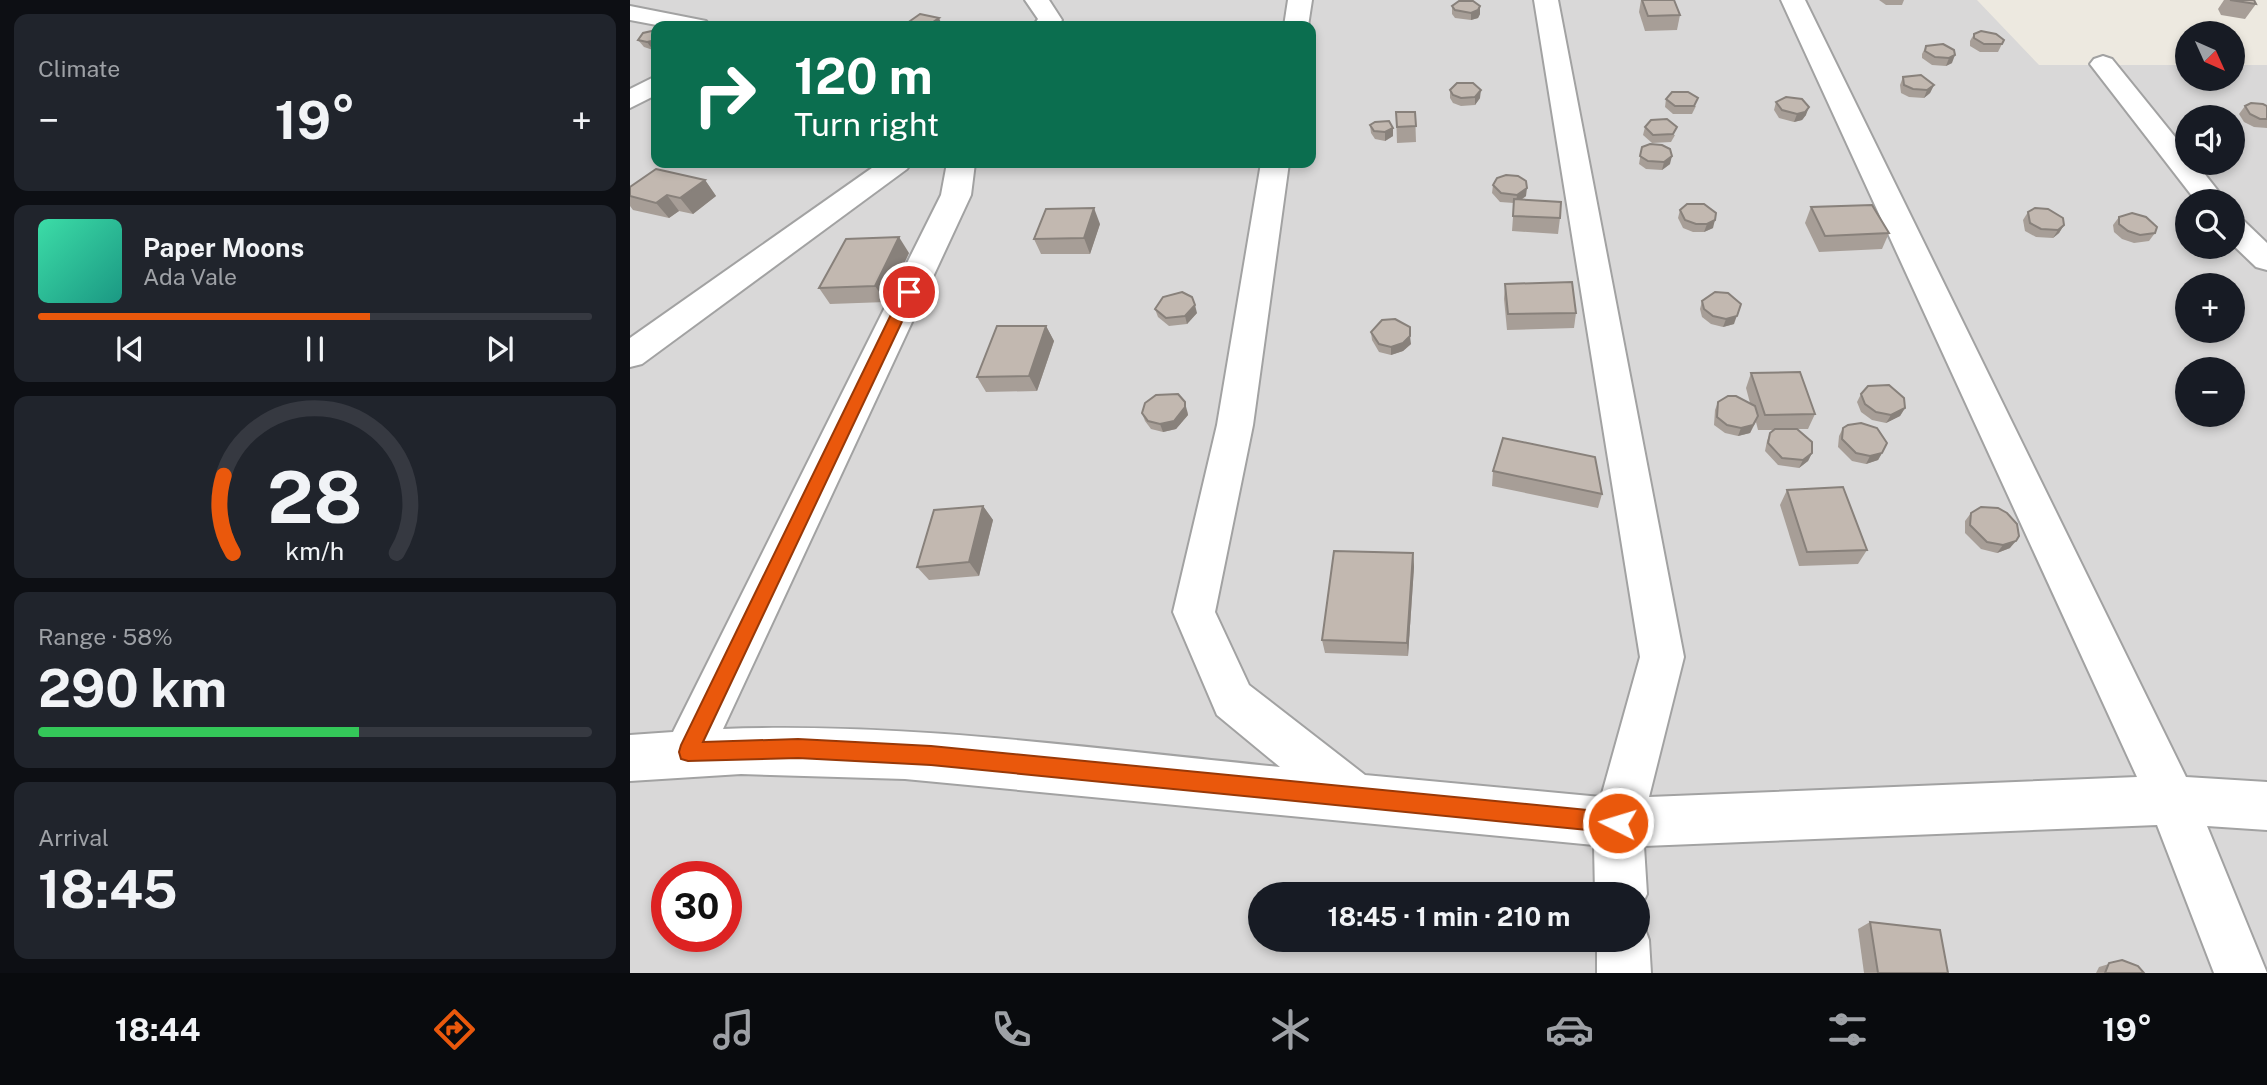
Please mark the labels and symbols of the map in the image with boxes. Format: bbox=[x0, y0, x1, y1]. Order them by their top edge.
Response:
north arrow bbox=[2175, 21, 2245, 91]
pin bbox=[879, 262, 939, 322]
position arrow bbox=[1581, 786, 1655, 860]
speed limit sign: 30 bbox=[651, 861, 742, 952]

